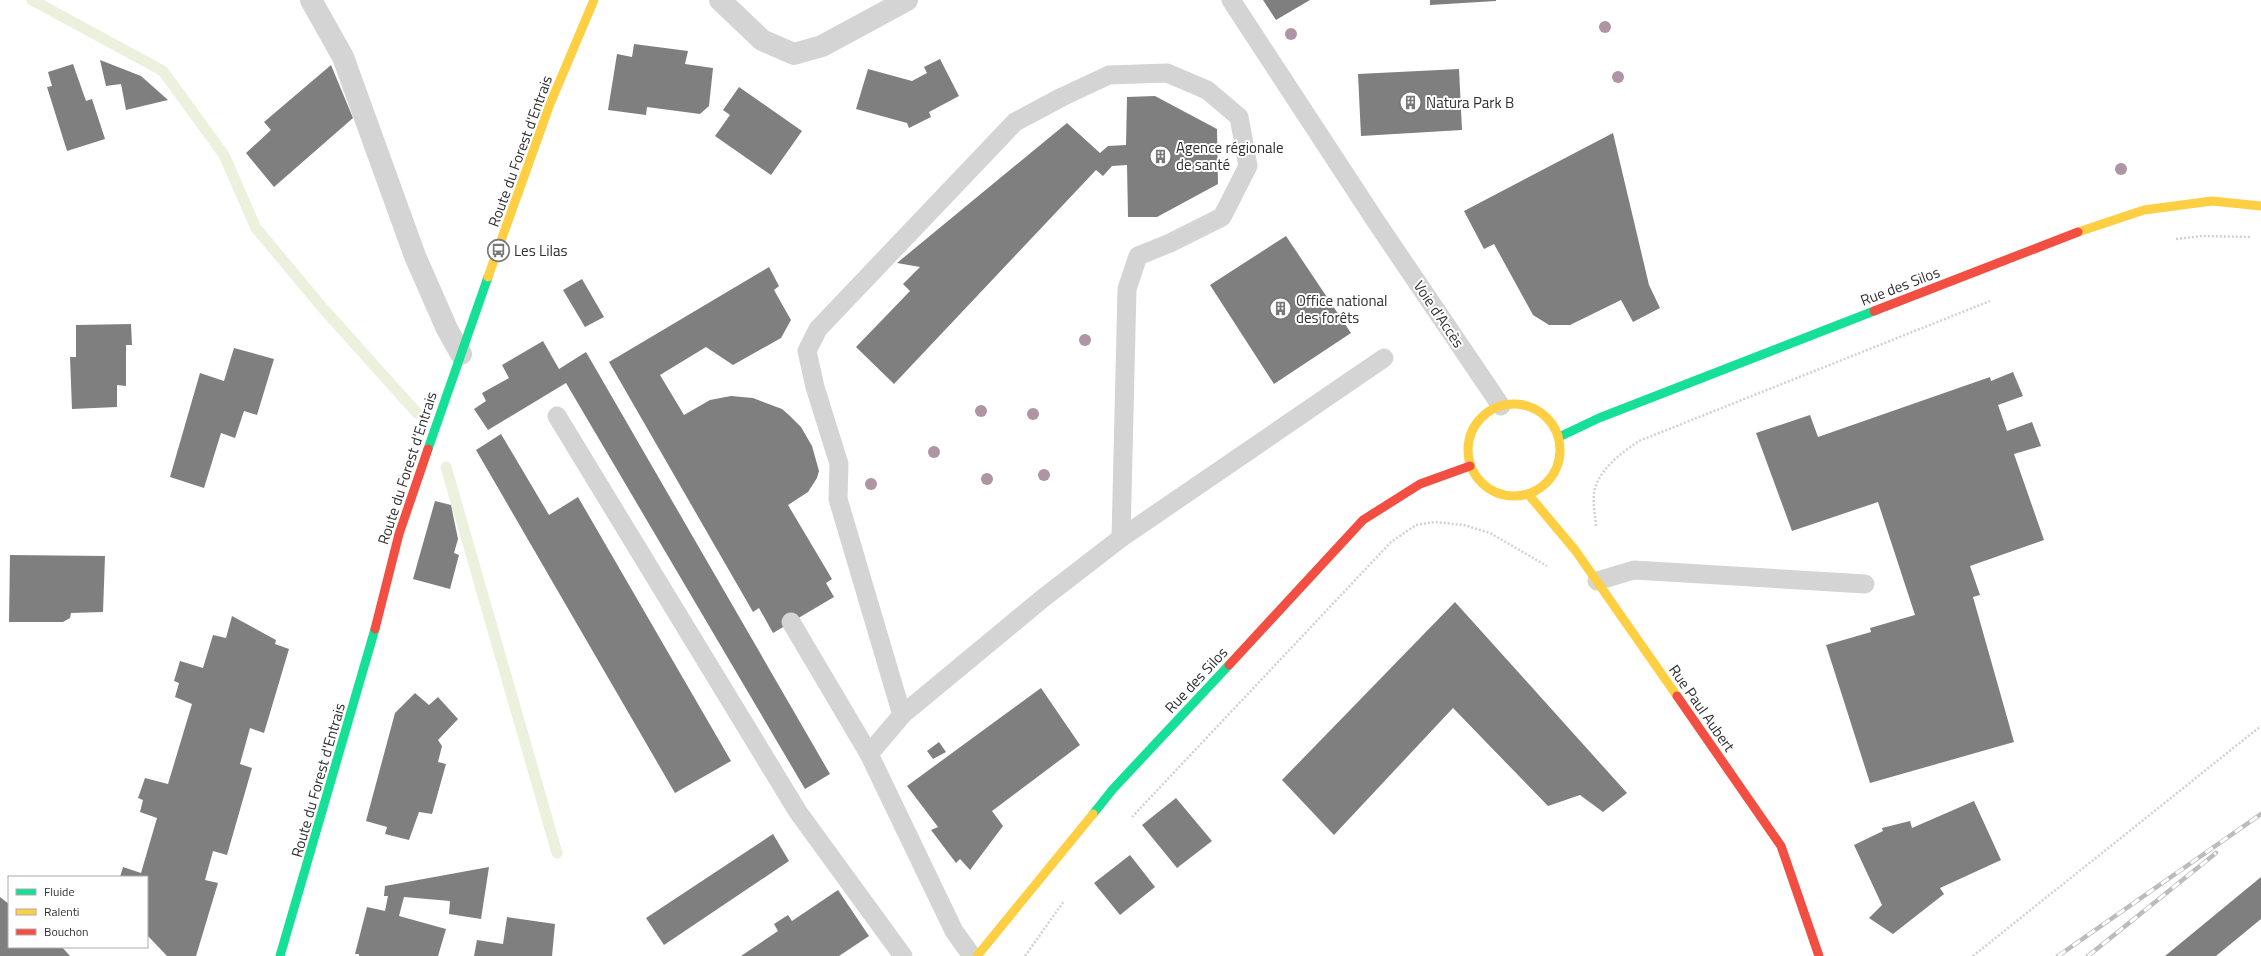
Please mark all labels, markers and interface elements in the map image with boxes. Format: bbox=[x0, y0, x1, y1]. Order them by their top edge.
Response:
street label: Route du Forest d'Entrais bbox=[482, 72, 558, 230]
building icon: Natura Park B bbox=[1397, 89, 1423, 115]
place label: Natura Park B bbox=[1426, 91, 1514, 114]
place label: Agence régionale de santé bbox=[1176, 136, 1284, 176]
building icon: Agence régionale de santé bbox=[1147, 143, 1173, 169]
bus stop icon: Les Lilas bbox=[485, 237, 511, 263]
place label: Les Lilas bbox=[514, 239, 567, 262]
street label: Rue des Silos bbox=[1857, 260, 1943, 312]
street label: Voie d'Accès bbox=[1408, 276, 1470, 352]
place label: Office national des forêts bbox=[1296, 289, 1388, 329]
building icon: Office national des forêts bbox=[1267, 296, 1293, 322]
street label: Route du Forest d'Entrais bbox=[371, 389, 443, 547]
street label: Rue des Silos bbox=[1159, 642, 1233, 718]
street label: Rue Paul Aubert bbox=[1663, 660, 1741, 757]
street label: Route du Forest d'Entrais bbox=[285, 700, 351, 860]
legend bbox=[8, 876, 148, 948]
text: Fluide bbox=[44, 882, 75, 901]
text: Ralenti bbox=[44, 902, 79, 921]
text: Bouchon bbox=[44, 922, 89, 941]

